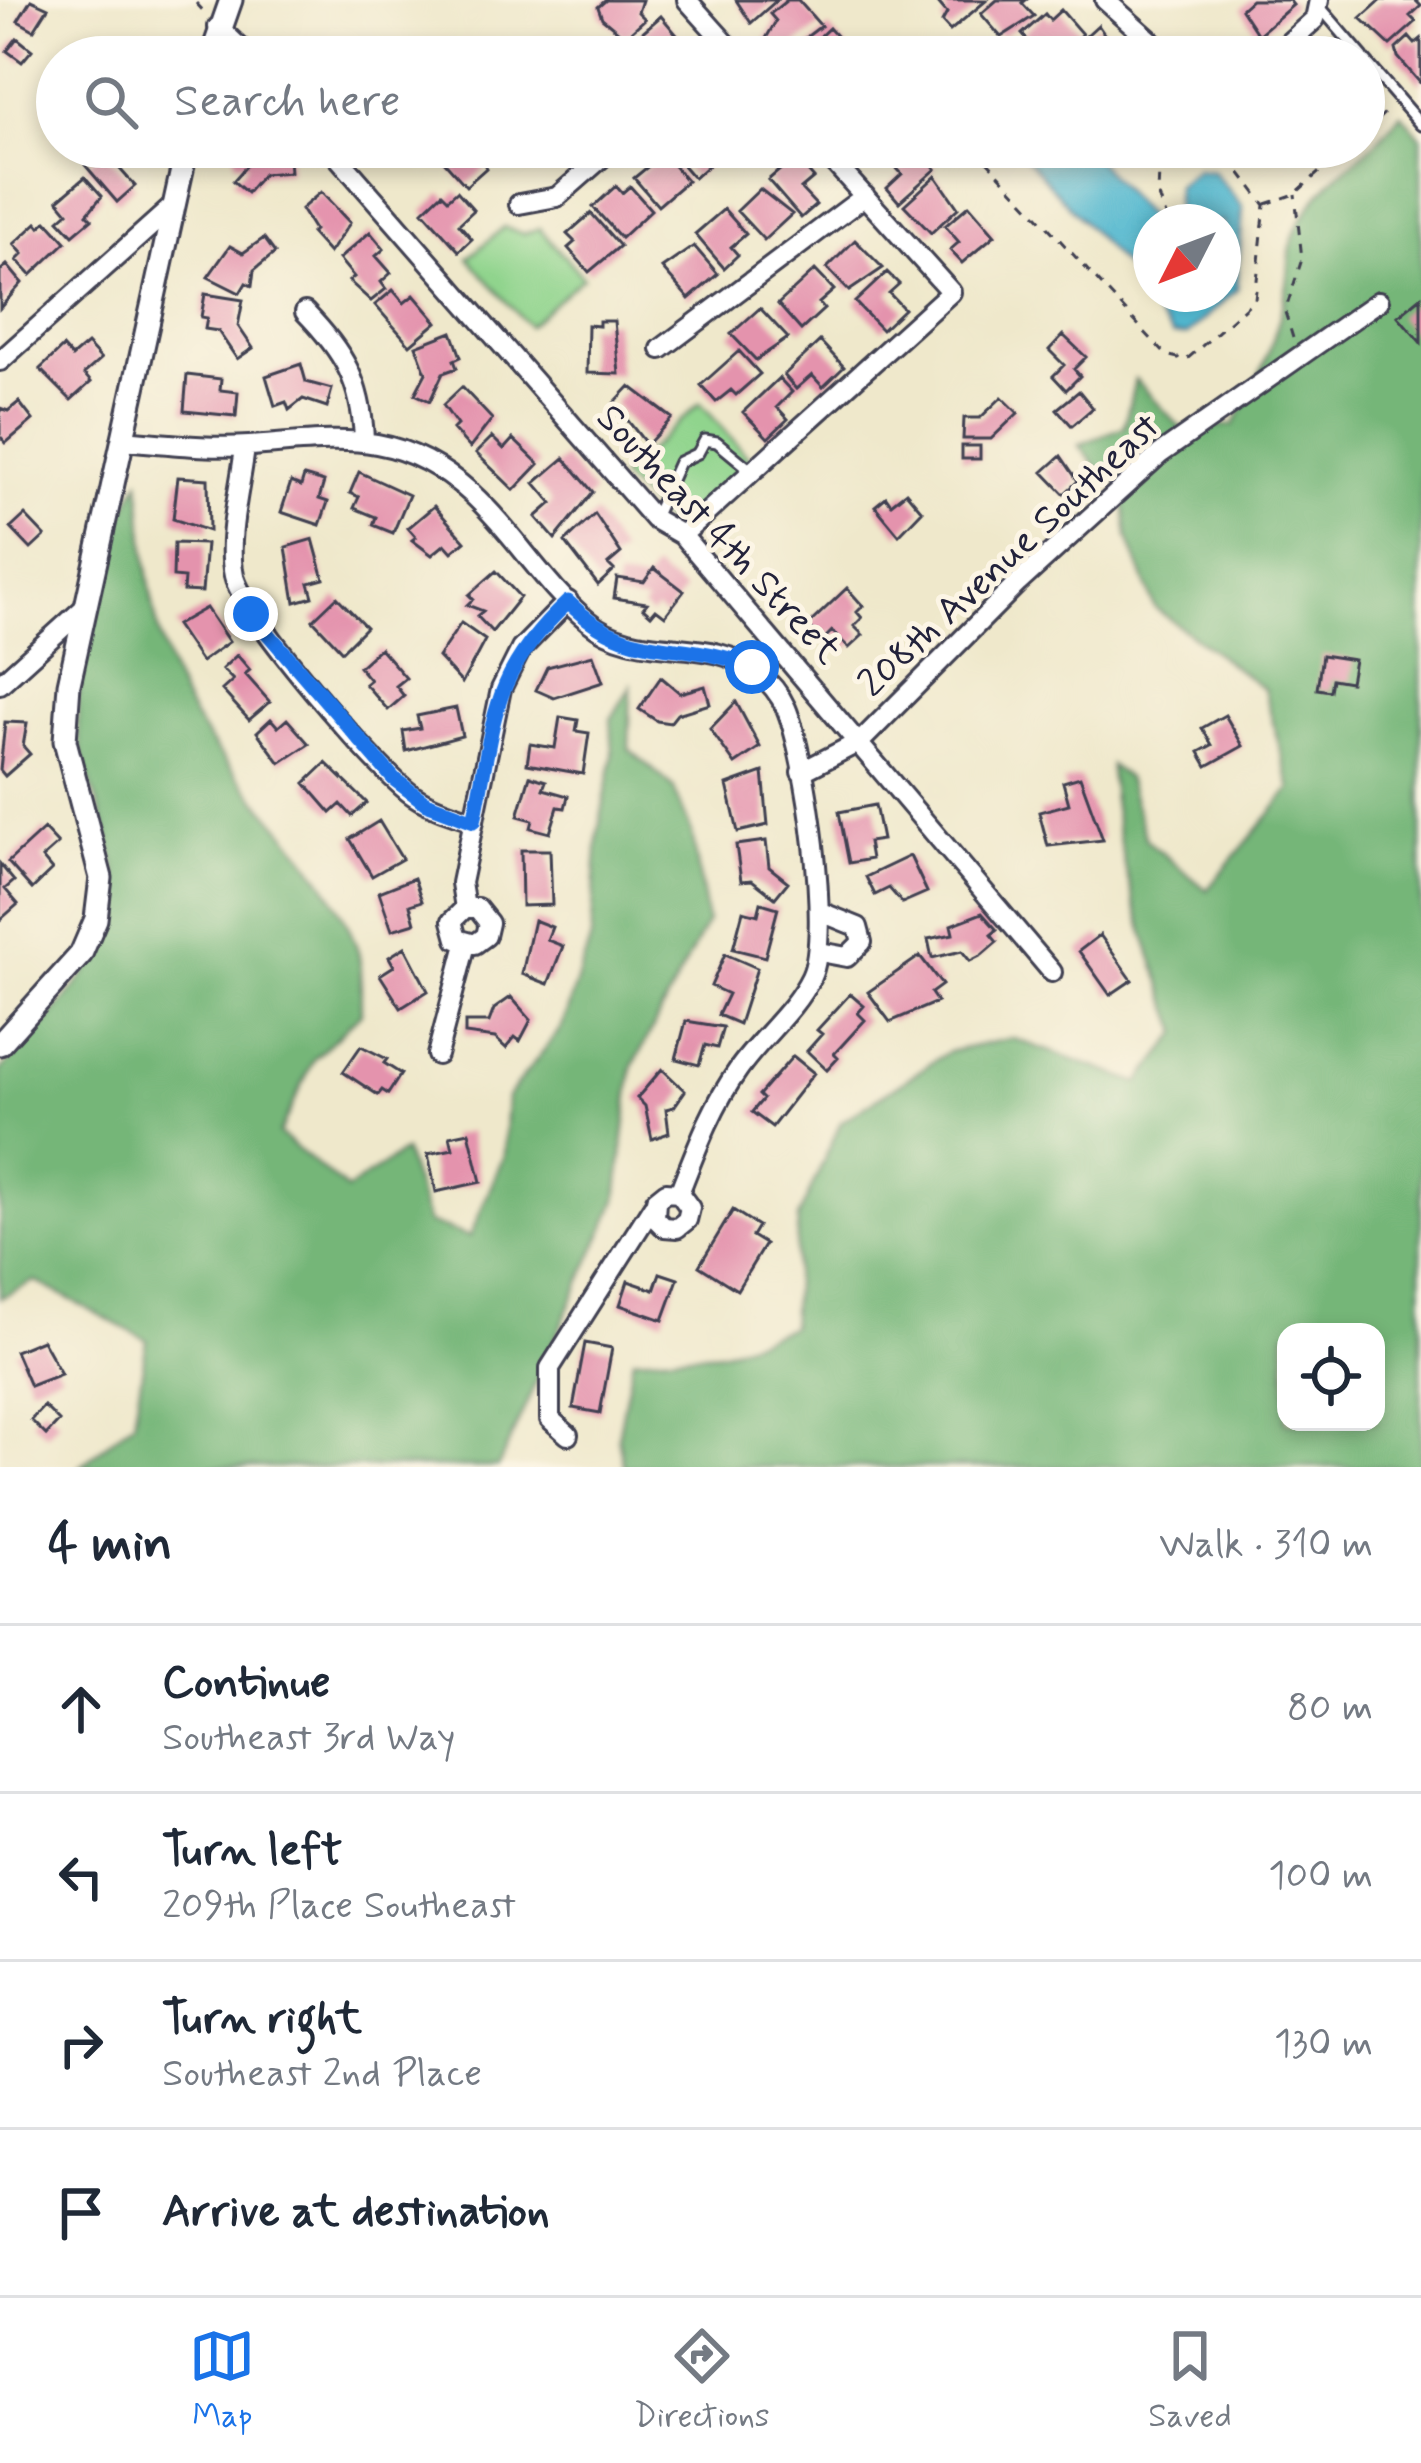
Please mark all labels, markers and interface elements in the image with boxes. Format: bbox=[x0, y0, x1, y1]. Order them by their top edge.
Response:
search box bbox=[36, 36, 1385, 168]
icon: search bbox=[78, 69, 144, 135]
text: Search here bbox=[174, 73, 401, 132]
north arrow bbox=[1133, 204, 1241, 312]
street label: Southeast 4th Street bbox=[584, 394, 852, 676]
street label: 208th Avenue Southeast bbox=[848, 402, 1172, 710]
route end bbox=[224, 587, 278, 641]
route start bbox=[725, 640, 779, 694]
map controls bbox=[1277, 1323, 1385, 1431]
button: locate bbox=[1277, 1323, 1385, 1431]
text: 4 min bbox=[48, 1512, 172, 1578]
text: Walk · 310 m bbox=[1159, 1520, 1373, 1571]
text: Continue bbox=[162, 1654, 330, 1713]
icon: ahead bbox=[48, 1676, 114, 1742]
text: 80 m bbox=[1287, 1683, 1373, 1734]
text: Southeast 3rd Way bbox=[162, 1713, 455, 1764]
text: Turn left bbox=[162, 1822, 342, 1881]
icon: left bbox=[48, 1844, 114, 1910]
text: 100 m bbox=[1268, 1851, 1373, 1902]
text: 209th Place Southeast bbox=[162, 1881, 516, 1932]
text: Turn right bbox=[162, 1990, 362, 2049]
icon: right bbox=[48, 2012, 114, 2078]
text: 130 m bbox=[1274, 2019, 1373, 2070]
text: Southeast 2nd Place bbox=[162, 2049, 482, 2100]
icon: arrive bbox=[48, 2180, 114, 2246]
text: Arrive at destination bbox=[162, 2183, 550, 2242]
tab: Map bbox=[189, 2323, 255, 2439]
tab: Directions bbox=[634, 2323, 770, 2439]
tab: Saved bbox=[1148, 2323, 1232, 2439]

